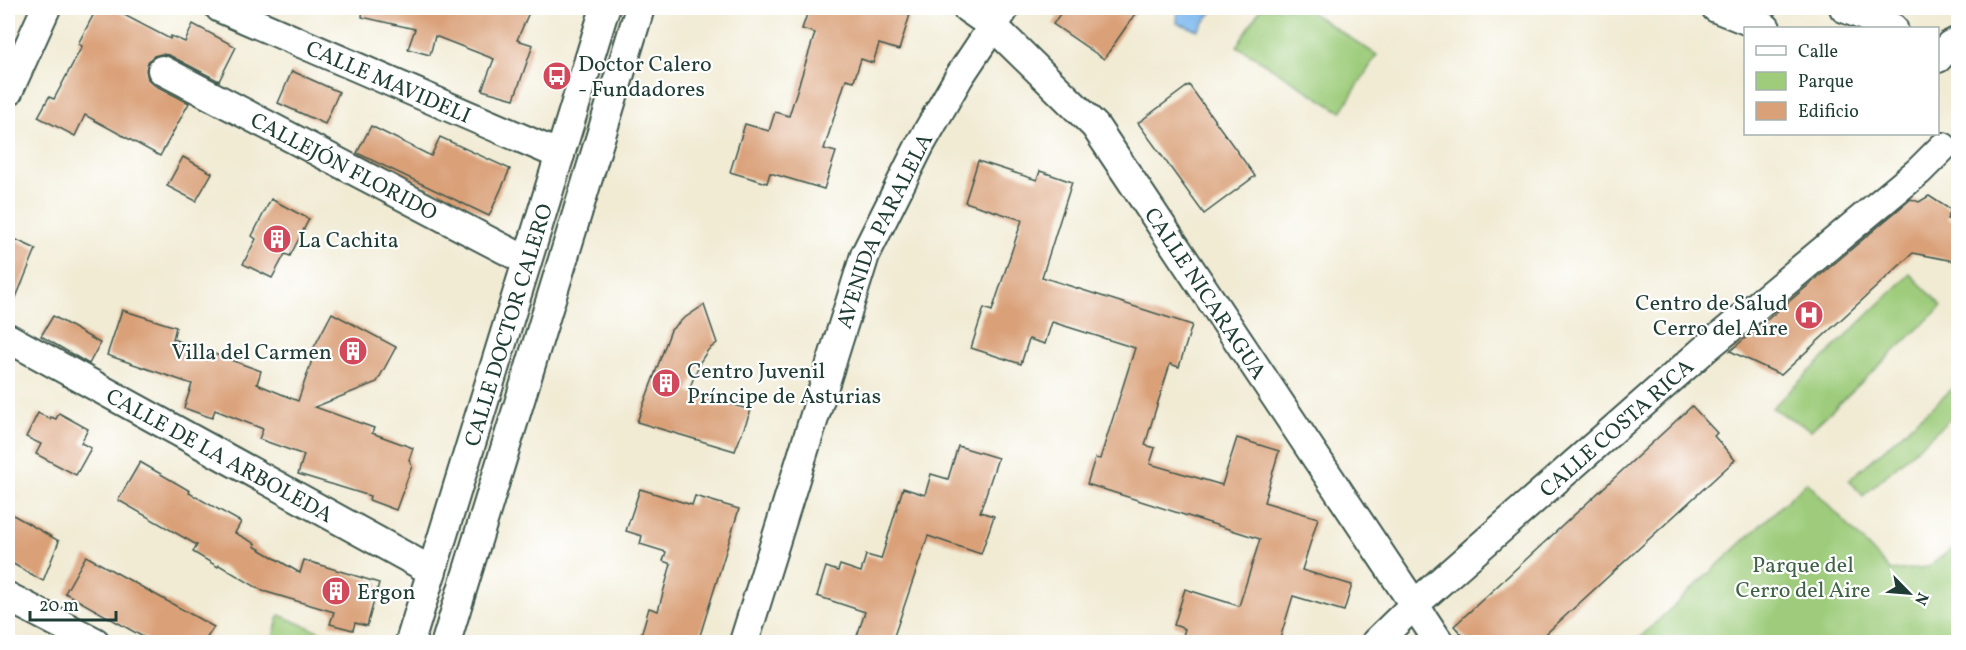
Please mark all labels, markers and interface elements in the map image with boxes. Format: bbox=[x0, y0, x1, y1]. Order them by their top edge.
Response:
legend bbox=[1744, 27, 1939, 135]
street label: CALLE MAVIDELI bbox=[301, 34, 475, 133]
text: Calle bbox=[1798, 40, 1838, 65]
place label: Doctor Calero - Fundadores bbox=[578, 50, 712, 106]
bus stop icon: Doctor Calero - Fundadores bbox=[541, 60, 573, 92]
text: Parque bbox=[1798, 70, 1853, 95]
text: Edificio bbox=[1798, 100, 1859, 125]
street label: CALLEJÓN FLORIDO bbox=[244, 106, 442, 229]
street label: AVENIDA PARALELA bbox=[830, 128, 942, 333]
street label: CALLE DOCTOR CALERO bbox=[458, 200, 562, 451]
street label: CALLE NICARAGUA bbox=[1136, 202, 1273, 386]
building icon: La Cachita bbox=[261, 223, 293, 255]
place label: La Cachita bbox=[298, 226, 399, 257]
place label: Centro de Salud Cerro del Aire bbox=[1635, 289, 1788, 345]
hospital icon: Centro de Salud Cerro del Aire bbox=[1793, 299, 1825, 331]
building icon: Villa del Carmen bbox=[337, 335, 369, 367]
place label: Villa del Carmen bbox=[171, 338, 332, 369]
street label: CALLE COSTA RICA bbox=[1534, 353, 1702, 506]
place label: Centro Juvenil Príncipe de Asturias bbox=[687, 357, 881, 413]
building icon: Centro Juvenil Príncipe de Asturias bbox=[650, 367, 682, 399]
street label: CALLE DE LA ARBOLEDA bbox=[100, 382, 338, 532]
park label: Parque del Cerro del Aire bbox=[1736, 551, 1870, 607]
north arrow bbox=[1879, 563, 1939, 623]
building icon: Ergon bbox=[320, 575, 352, 607]
place label: Ergon bbox=[357, 578, 416, 609]
scale bar bbox=[30, 584, 116, 622]
text: N bbox=[1908, 589, 1933, 609]
text: 20 m bbox=[39, 594, 79, 619]

